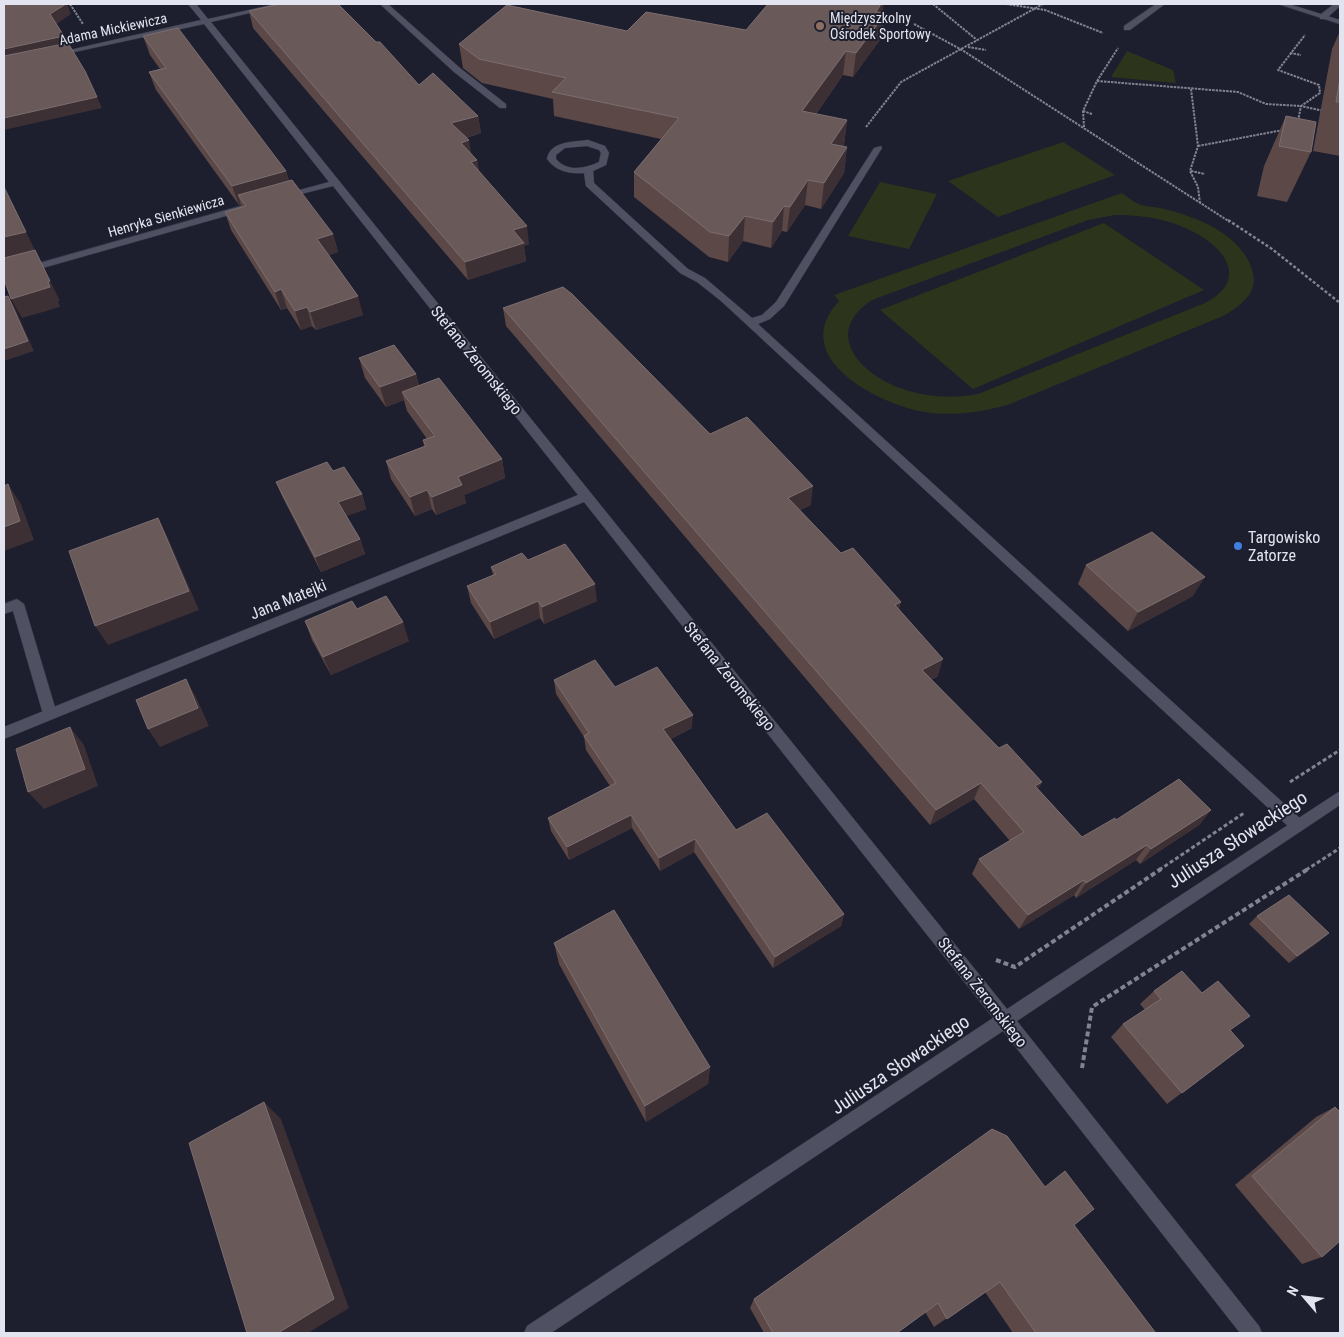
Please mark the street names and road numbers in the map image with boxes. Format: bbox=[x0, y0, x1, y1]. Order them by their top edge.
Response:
street label: Adama Mickiewicza bbox=[57, 10, 169, 48]
street label: Henryka Sienkiewicza bbox=[106, 192, 226, 240]
street label: Stefana Żeromskiego bbox=[427, 302, 526, 419]
street label: Jana Matejki bbox=[247, 575, 329, 623]
street label: Stefana Żeromskiego bbox=[680, 618, 779, 735]
street label: Juliusza Słowackiego bbox=[1163, 786, 1311, 893]
street label: Stefana Żeromskiego bbox=[934, 933, 1031, 1051]
street label: Juliusza Słowackiego bbox=[827, 1010, 974, 1119]

